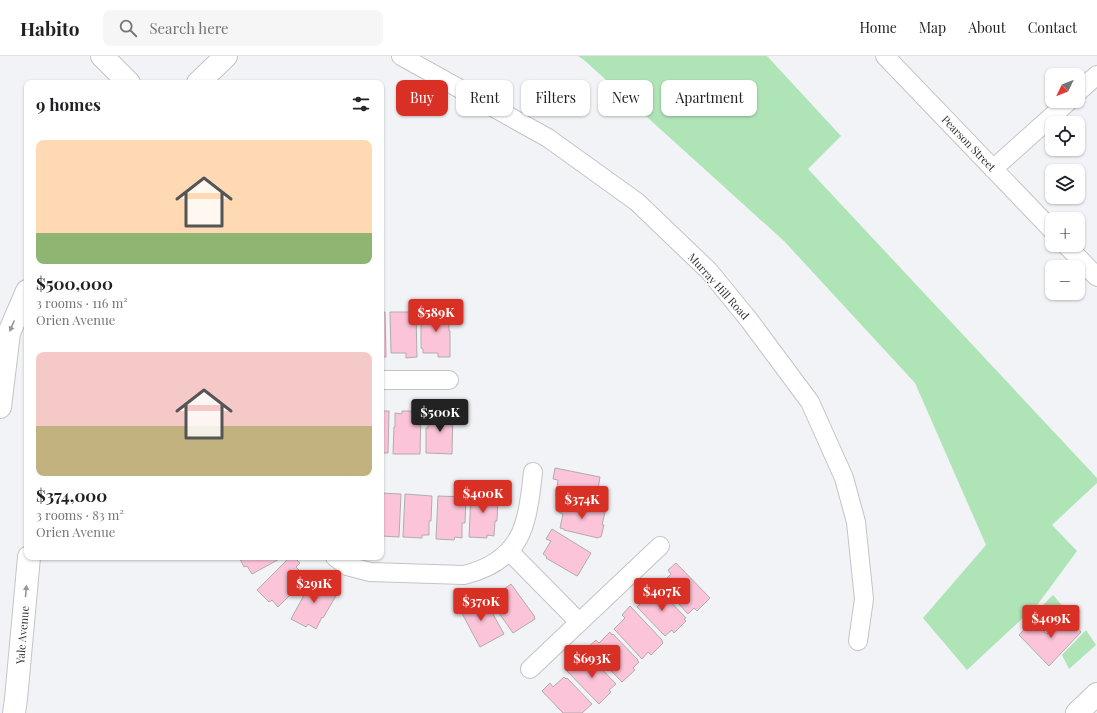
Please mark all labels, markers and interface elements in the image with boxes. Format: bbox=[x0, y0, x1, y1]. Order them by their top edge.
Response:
search box bbox=[103, 10, 383, 46]
text: Habito bbox=[20, 15, 79, 41]
icon: search bbox=[117, 17, 139, 39]
text: Search here bbox=[149, 18, 229, 38]
text: Home bbox=[859, 18, 897, 37]
text: Map bbox=[919, 18, 946, 37]
text: About bbox=[968, 18, 1006, 37]
text: Contact bbox=[1028, 18, 1077, 37]
north arrow bbox=[1045, 68, 1085, 108]
map controls bbox=[1045, 68, 1085, 300]
chip: Buy bbox=[396, 80, 448, 116]
chip: Rent bbox=[456, 80, 513, 116]
chip: Filters bbox=[521, 80, 590, 116]
chip: New bbox=[598, 80, 653, 116]
chip: Apartment bbox=[661, 80, 757, 116]
text: 9 homes bbox=[36, 93, 101, 115]
icon: filters bbox=[350, 93, 372, 115]
street label: Pearson Street bbox=[939, 112, 999, 174]
button: locate bbox=[1045, 116, 1085, 156]
button: layers bbox=[1045, 164, 1085, 204]
icon: home bbox=[168, 166, 240, 238]
button: + bbox=[1045, 212, 1085, 252]
street label: Murray Hill Road bbox=[685, 250, 753, 323]
button: − bbox=[1045, 260, 1085, 300]
text: $500,000 bbox=[36, 272, 113, 294]
text: 3 rooms · 116 m² bbox=[36, 294, 128, 311]
pin: $589K bbox=[408, 299, 464, 333]
text: $589K bbox=[417, 303, 455, 320]
text: Orien Avenue bbox=[36, 311, 115, 328]
one-way arrow bbox=[8, 321, 14, 333]
icon: home bbox=[168, 378, 240, 450]
pin: $500K bbox=[412, 399, 468, 433]
text: $500K bbox=[420, 403, 460, 420]
pin: $400K bbox=[455, 480, 511, 514]
text: $374,000 bbox=[36, 484, 107, 506]
text: $400K bbox=[463, 484, 503, 501]
pin: $374K bbox=[554, 486, 610, 520]
text: $374K bbox=[564, 490, 600, 507]
text: 3 rooms · 83 m² bbox=[36, 506, 124, 523]
text: Orien Avenue bbox=[36, 523, 115, 540]
pin: $291K bbox=[286, 570, 342, 604]
text: $291K bbox=[296, 574, 332, 591]
pin: $407K bbox=[634, 578, 690, 612]
text: $407K bbox=[643, 582, 681, 599]
one-way arrow bbox=[23, 585, 30, 597]
pin: $370K bbox=[453, 588, 509, 622]
text: $370K bbox=[462, 592, 500, 609]
street label: Yale Avenue bbox=[12, 605, 32, 666]
pin: $409K bbox=[1023, 605, 1079, 639]
text: $409K bbox=[1031, 609, 1071, 626]
pin: $693K bbox=[564, 645, 620, 679]
text: $693K bbox=[573, 649, 611, 666]

